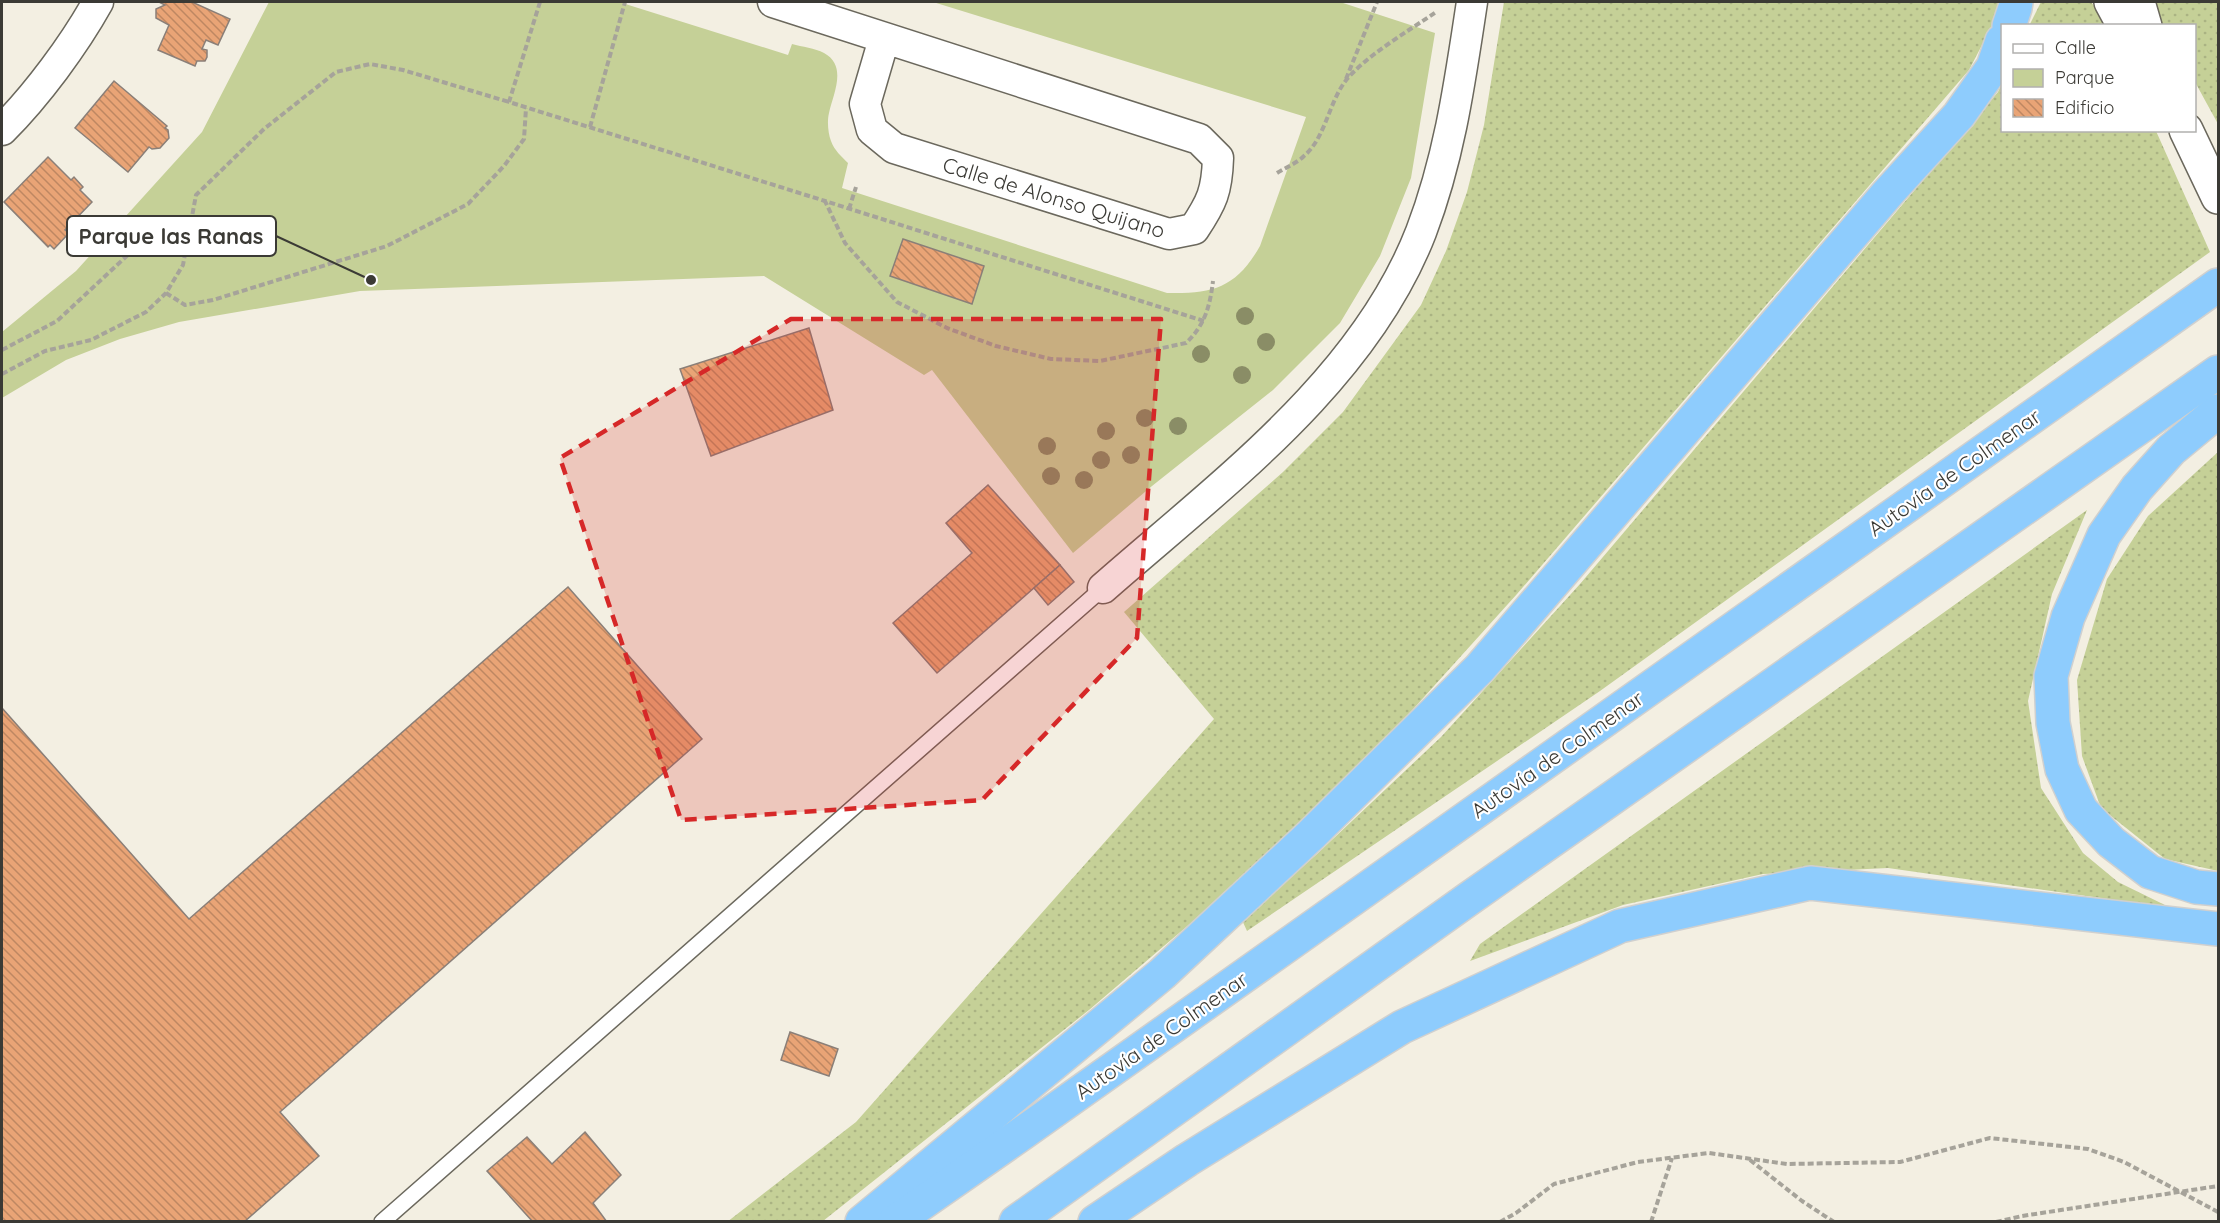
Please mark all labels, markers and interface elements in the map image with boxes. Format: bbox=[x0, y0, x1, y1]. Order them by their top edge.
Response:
legend bbox=[2001, 24, 2196, 132]
text: Calle bbox=[2055, 36, 2096, 59]
text: Parque bbox=[2055, 66, 2114, 89]
text: Edificio bbox=[2055, 96, 2114, 119]
street label: Calle de Alonso Quijano bbox=[940, 151, 1168, 243]
callout: Parque las Ranas bbox=[67, 216, 276, 256]
text: Parque las Ranas bbox=[79, 222, 263, 250]
street label: Autovía de Colmenar bbox=[1863, 403, 2045, 541]
street label: Autovía de Colmenar bbox=[1466, 685, 1648, 823]
street label: Autovía de Colmenar bbox=[1070, 966, 1252, 1104]

